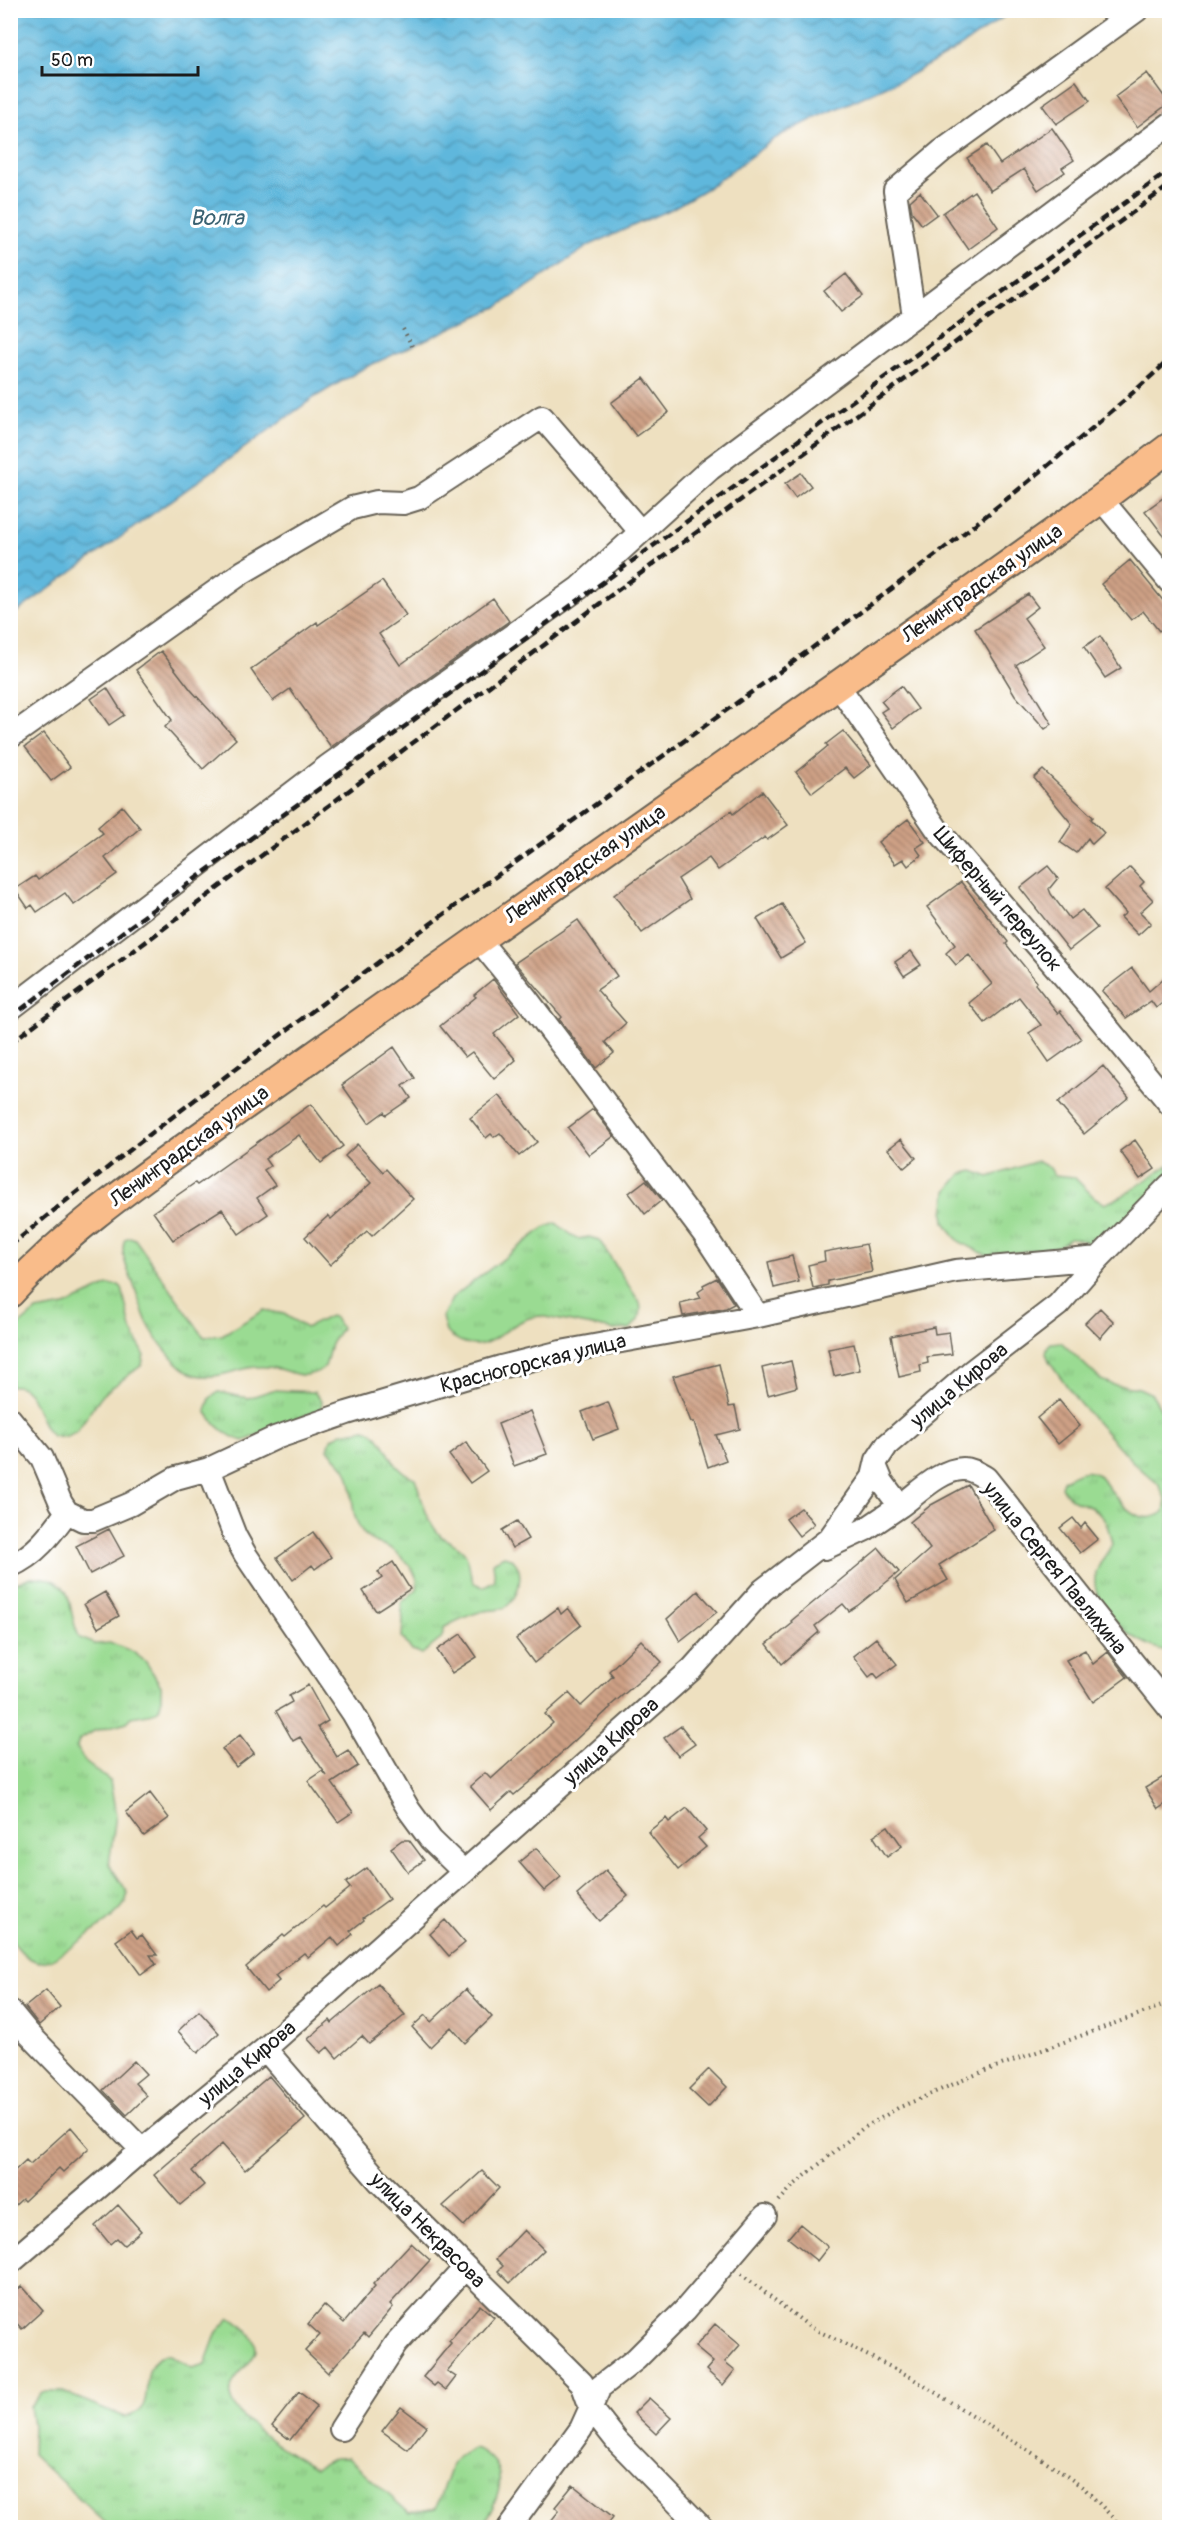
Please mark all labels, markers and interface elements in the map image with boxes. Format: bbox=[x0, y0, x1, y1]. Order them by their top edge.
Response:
scale bar bbox=[42, 39, 198, 77]
text: 50 m bbox=[51, 49, 93, 72]
water label: Волга bbox=[190, 204, 246, 232]
street label: Ленинградская улица bbox=[896, 518, 1068, 650]
street label: Ленинградская улица bbox=[499, 799, 671, 931]
street label: Шиферный переулок bbox=[927, 821, 1068, 978]
street label: Ленинградская улица bbox=[103, 1079, 274, 1214]
street label: Красногорская улица bbox=[437, 1327, 629, 1400]
street label: улица Кирова bbox=[904, 1337, 1014, 1435]
street label: улица Сергея Павлихина bbox=[976, 1475, 1133, 1660]
street label: улица Кирова bbox=[557, 1691, 665, 1792]
street label: улица Кирова bbox=[192, 2015, 302, 2113]
street label: улица Некрасова bbox=[363, 2166, 491, 2294]

